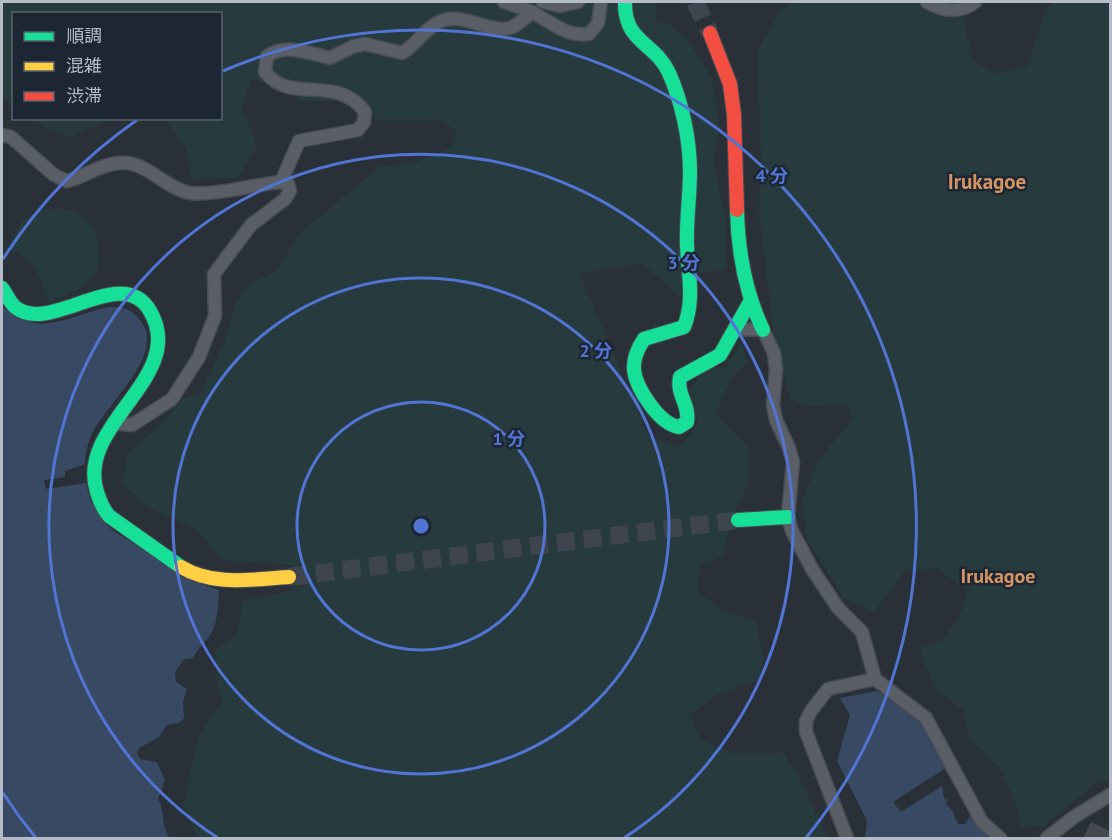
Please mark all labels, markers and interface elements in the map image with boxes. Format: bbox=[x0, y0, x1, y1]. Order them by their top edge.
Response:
legend bbox=[12, 12, 222, 120]
text: 順調 bbox=[66, 24, 102, 47]
text: 混雑 bbox=[66, 54, 102, 77]
text: 渋滞 bbox=[66, 84, 102, 107]
text: 4 分 bbox=[756, 164, 788, 187]
district label: Irukagoe bbox=[948, 168, 1026, 195]
text: 3 分 bbox=[668, 251, 700, 274]
text: 2 分 bbox=[580, 339, 612, 362]
text: 1 分 bbox=[493, 427, 525, 450]
centre of rings bbox=[411, 516, 431, 536]
district label: Irukagoe bbox=[961, 563, 1035, 589]

